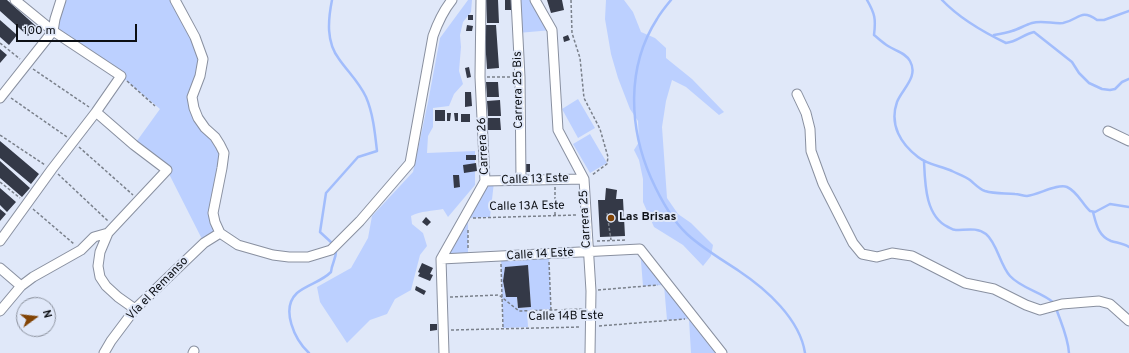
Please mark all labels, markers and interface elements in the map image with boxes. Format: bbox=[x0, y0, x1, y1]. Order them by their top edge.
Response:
scale bar bbox=[18, 16, 139, 42]
text: 100 m bbox=[23, 23, 56, 39]
street label: Carrera 25 Bis bbox=[511, 51, 527, 129]
street label: Carrera 26 bbox=[475, 117, 493, 175]
street label: Calle 13 Este bbox=[501, 172, 569, 188]
street label: Carrera 25 bbox=[577, 190, 595, 248]
street label: Calle 13A Este bbox=[489, 199, 565, 215]
place label: Las Brisas bbox=[619, 211, 676, 225]
marker: Las Brisas bbox=[606, 213, 616, 223]
street label: Calle 14 Este bbox=[506, 246, 574, 264]
street label: Vía el Remanso bbox=[124, 254, 192, 324]
north arrow bbox=[16, 297, 56, 337]
text: N bbox=[39, 309, 54, 320]
street label: Calle 14B Este bbox=[528, 309, 604, 325]

